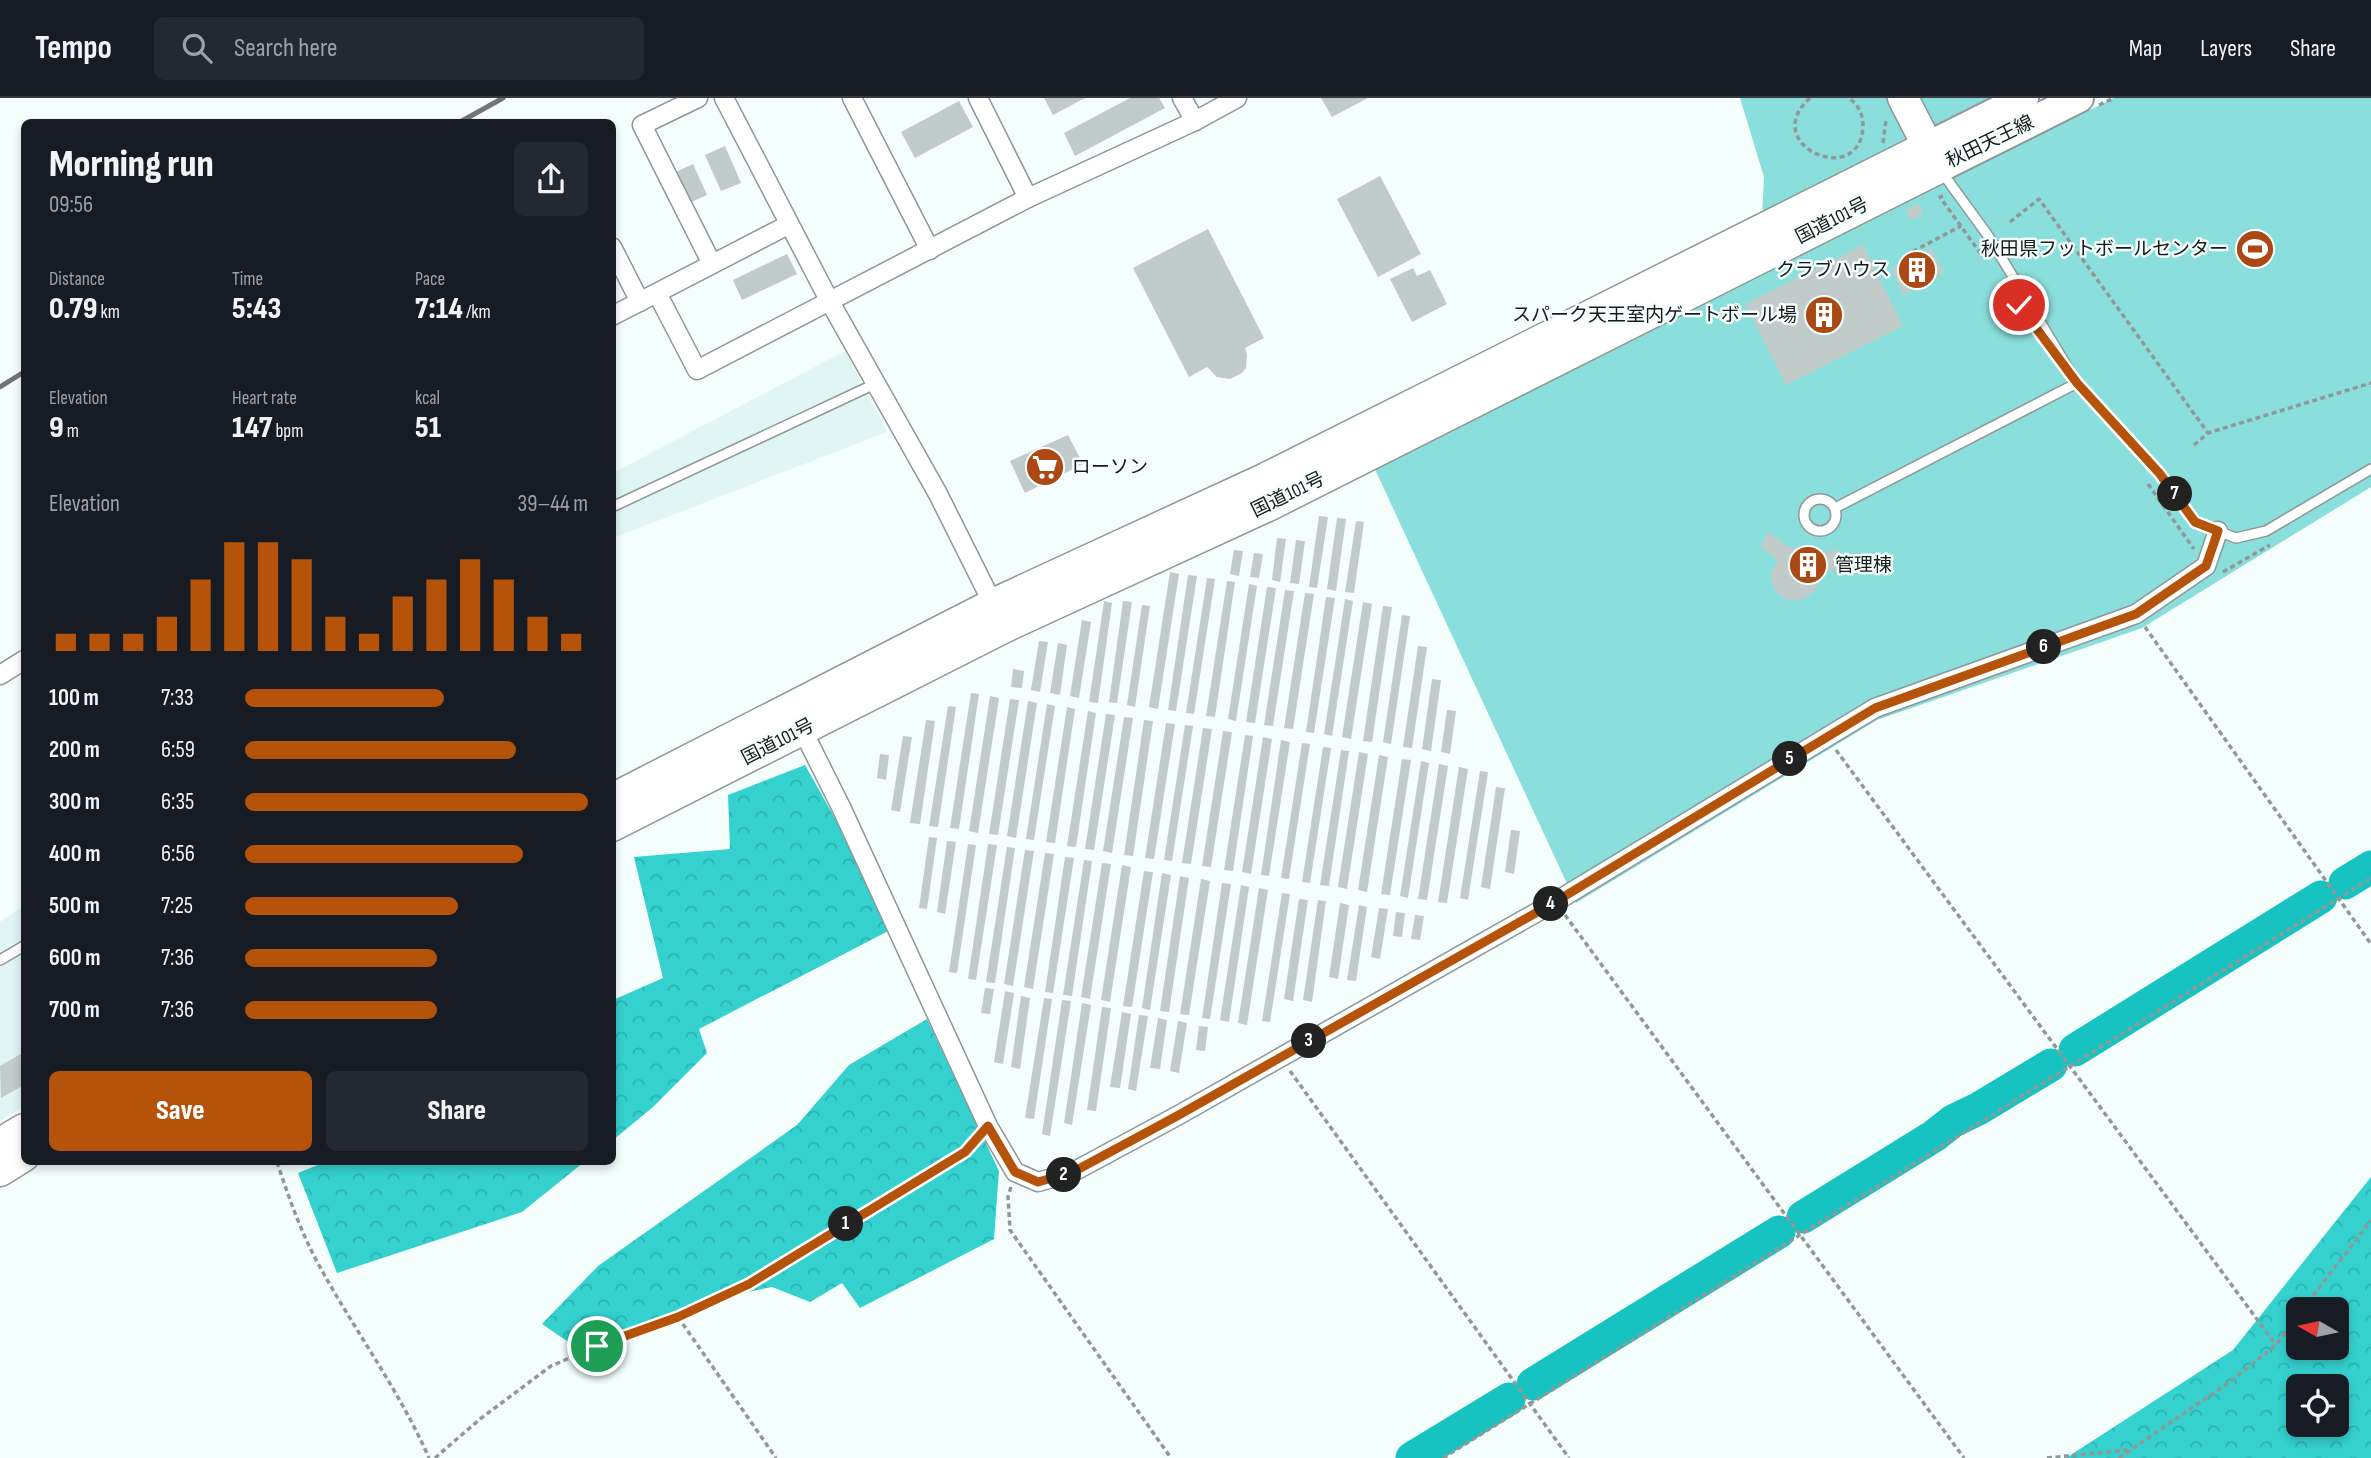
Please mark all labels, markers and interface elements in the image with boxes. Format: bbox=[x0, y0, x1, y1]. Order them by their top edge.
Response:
search box bbox=[154, 17, 644, 80]
text: Tempo bbox=[35, 28, 112, 68]
icon: search bbox=[178, 29, 216, 67]
text: Search here bbox=[234, 33, 337, 64]
text: Map bbox=[2129, 34, 2162, 63]
text: Layers bbox=[2200, 34, 2252, 63]
text: Share bbox=[2290, 34, 2336, 63]
street label: 秋田天王線 bbox=[1942, 111, 2038, 173]
text: Morning run bbox=[49, 142, 214, 187]
button: share bbox=[514, 142, 588, 216]
text: 09:56 bbox=[49, 191, 93, 219]
street label: 国道101号 bbox=[1792, 193, 1872, 249]
sports icon: 秋田県フットボールセンター bbox=[2234, 228, 2276, 270]
place label: 秋田県フットボールセンター bbox=[1981, 238, 2228, 261]
building icon: クラブハウス bbox=[1896, 249, 1938, 291]
place label: クラブハウス bbox=[1776, 259, 1890, 282]
text: Distance bbox=[49, 268, 105, 291]
text: Time bbox=[232, 268, 263, 291]
text: Pace bbox=[415, 268, 445, 291]
pin bbox=[1989, 275, 2049, 335]
icon: check bbox=[2000, 286, 2038, 324]
text: 0.79 bbox=[49, 291, 97, 327]
text: 5:43 bbox=[232, 291, 281, 327]
text: 7:14 bbox=[415, 291, 463, 327]
building icon: スパーク天王室内ゲートボール場 bbox=[1803, 294, 1845, 336]
text: km bbox=[97, 301, 120, 324]
text: /km bbox=[463, 301, 491, 324]
place label: スパーク天王室内ゲートボール場 bbox=[1512, 304, 1797, 327]
text: Elevation bbox=[49, 387, 108, 410]
text: Heart rate bbox=[232, 387, 297, 410]
text: kcal bbox=[415, 387, 440, 410]
text: 9 bbox=[49, 410, 64, 446]
text: 147 bbox=[232, 410, 272, 446]
text: 51 bbox=[415, 410, 441, 446]
text: m bbox=[64, 420, 79, 443]
text: bpm bbox=[272, 420, 303, 443]
supermarket icon: ローソン bbox=[1024, 446, 1066, 488]
place label: ローソン bbox=[1072, 456, 1148, 479]
street label: 国道101号 bbox=[1248, 467, 1328, 523]
pin: 7 bbox=[2158, 476, 2192, 512]
text: 7 bbox=[2170, 482, 2179, 505]
text: Elevation bbox=[49, 490, 120, 518]
text: 39–44 m bbox=[518, 490, 588, 518]
building icon: 管理棟 bbox=[1787, 544, 1829, 586]
place label: 管理棟 bbox=[1835, 554, 1892, 577]
pin: 6 bbox=[2026, 630, 2062, 664]
text: 6 bbox=[2039, 635, 2048, 658]
text: 100 m bbox=[49, 684, 99, 712]
text: 7:33 bbox=[161, 684, 194, 712]
street label: 国道101号 bbox=[738, 714, 818, 770]
text: 200 m bbox=[49, 736, 100, 764]
text: 6:59 bbox=[161, 736, 195, 764]
pin: 5 bbox=[1772, 742, 1808, 776]
text: 5 bbox=[1785, 747, 1794, 770]
text: 300 m bbox=[49, 788, 100, 816]
text: 6:35 bbox=[161, 788, 194, 816]
text: 400 m bbox=[49, 840, 100, 868]
text: 6:56 bbox=[161, 840, 195, 868]
pin: 4 bbox=[1534, 886, 1568, 922]
text: 500 m bbox=[49, 892, 100, 920]
text: 7:25 bbox=[161, 892, 193, 920]
text: 4 bbox=[1546, 892, 1555, 915]
text: 600 m bbox=[49, 944, 101, 972]
text: 7:36 bbox=[161, 944, 194, 972]
text: 700 m bbox=[49, 996, 100, 1024]
text: 7:36 bbox=[161, 996, 194, 1024]
pin: 3 bbox=[1292, 1024, 1326, 1058]
text: 3 bbox=[1304, 1029, 1313, 1052]
button: Save bbox=[49, 1071, 312, 1151]
button: Share bbox=[326, 1071, 588, 1151]
pin: 2 bbox=[1046, 1158, 1082, 1192]
text: 2 bbox=[1059, 1163, 1068, 1186]
pin: 1 bbox=[828, 1206, 864, 1242]
text: 1 bbox=[842, 1212, 849, 1235]
north arrow bbox=[2286, 1297, 2348, 1360]
map controls bbox=[2286, 1297, 2349, 1437]
pin bbox=[567, 1316, 627, 1376]
icon: arrive bbox=[578, 1327, 616, 1365]
button: locate bbox=[2286, 1374, 2349, 1437]

